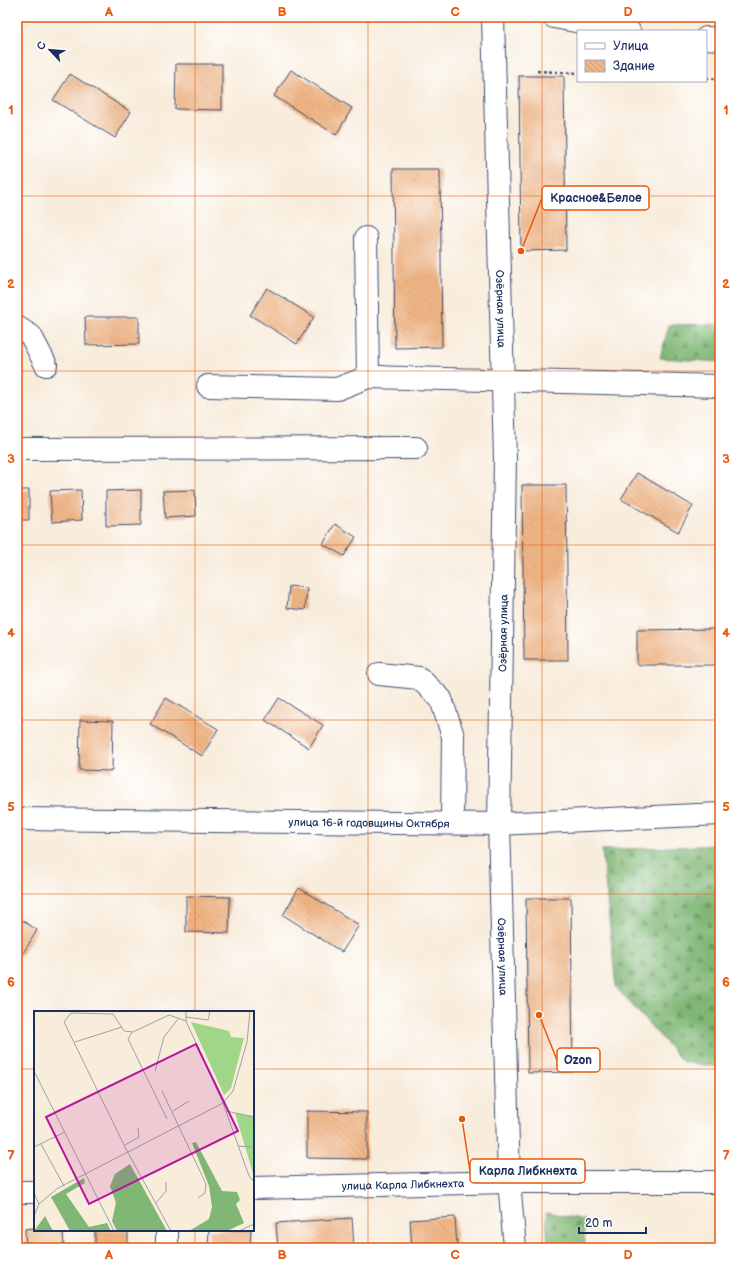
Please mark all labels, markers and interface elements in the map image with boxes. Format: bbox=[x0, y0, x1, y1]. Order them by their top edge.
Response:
text: A bbox=[104, 4, 113, 20]
text: B bbox=[277, 4, 287, 20]
text: C bbox=[450, 4, 460, 20]
text: D bbox=[623, 4, 633, 20]
north arrow bbox=[30, 30, 70, 70]
legend bbox=[577, 30, 707, 82]
text: С bbox=[34, 39, 49, 52]
text: Улица bbox=[613, 39, 649, 54]
text: Здание bbox=[613, 59, 655, 74]
text: 1 bbox=[8, 102, 14, 118]
text: 1 bbox=[723, 102, 729, 118]
callout: Красное&Белое bbox=[542, 186, 649, 210]
text: Красное&Белое bbox=[550, 191, 642, 206]
street label: Озёрная улица bbox=[493, 270, 508, 348]
text: 2 bbox=[7, 276, 15, 292]
text: 2 bbox=[722, 276, 730, 292]
text: 3 bbox=[7, 451, 15, 467]
text: 3 bbox=[722, 451, 730, 467]
street label: Озёрная улица bbox=[496, 594, 511, 672]
text: 4 bbox=[7, 625, 15, 641]
text: 4 bbox=[722, 625, 730, 641]
text: 5 bbox=[7, 799, 15, 815]
text: 5 bbox=[722, 799, 730, 815]
street label: улица 16-й годовщины Октября bbox=[288, 816, 450, 830]
street label: Озёрная улица bbox=[495, 918, 510, 996]
text: 6 bbox=[7, 974, 15, 990]
text: 6 bbox=[722, 974, 730, 990]
inset map bbox=[34, 1011, 254, 1231]
callout: Ozon bbox=[557, 1048, 600, 1072]
text: Ozon bbox=[564, 1053, 592, 1068]
text: 7 bbox=[7, 1148, 15, 1164]
text: 7 bbox=[722, 1148, 730, 1164]
callout: Карла Либкнехта bbox=[470, 1159, 585, 1183]
text: Карла Либкнехта bbox=[479, 1164, 578, 1179]
street label: улица Карла Либкнехта bbox=[341, 1177, 465, 1193]
scale bar bbox=[579, 1209, 646, 1235]
text: 20 m bbox=[585, 1216, 612, 1231]
text: A bbox=[104, 1247, 113, 1263]
text: B bbox=[277, 1247, 287, 1263]
text: C bbox=[450, 1247, 460, 1263]
text: D bbox=[623, 1247, 633, 1263]

